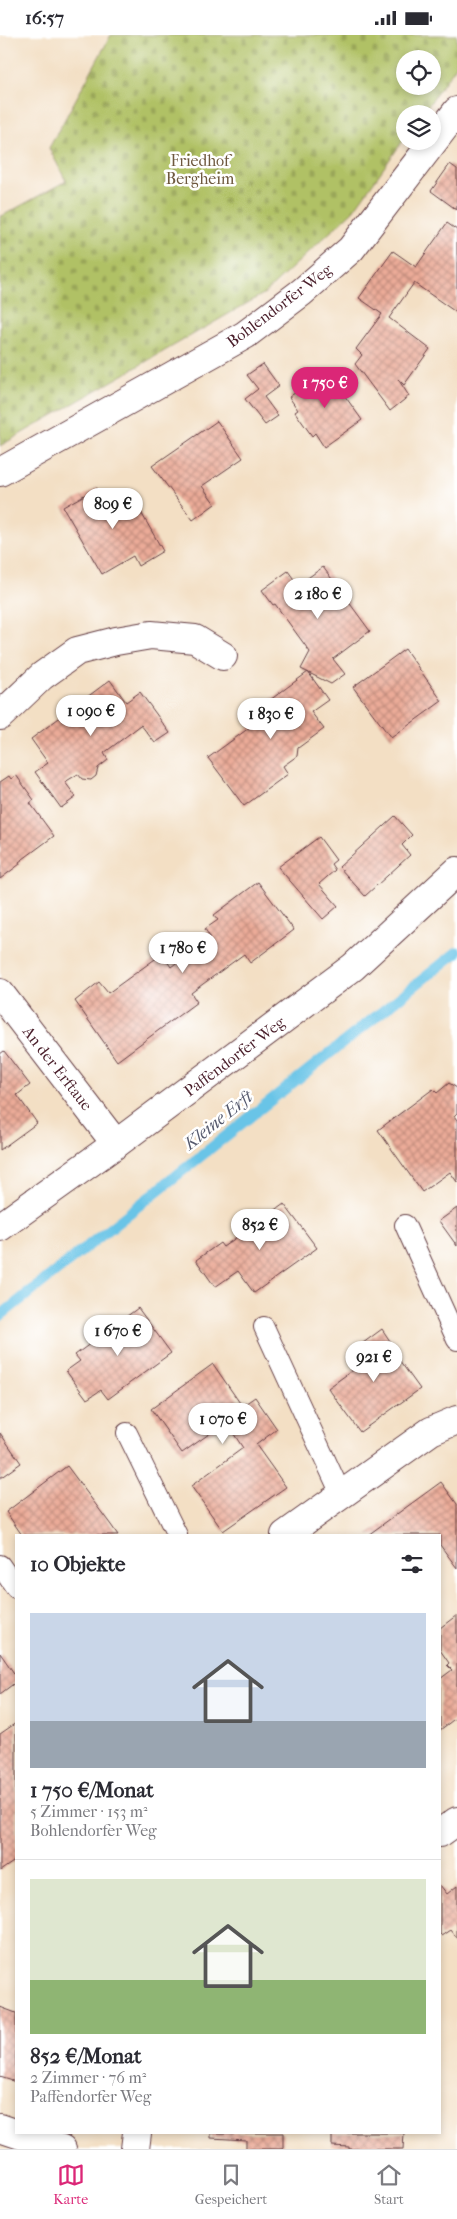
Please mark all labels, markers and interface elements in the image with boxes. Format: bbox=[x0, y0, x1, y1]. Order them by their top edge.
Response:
text: 16:57 bbox=[25, 7, 64, 29]
map controls bbox=[396, 50, 441, 150]
button: locate bbox=[396, 50, 441, 95]
button: layers bbox=[396, 105, 441, 150]
park label: Friedhof Bergheim bbox=[166, 151, 235, 188]
street label: Bohlendorfer Weg bbox=[223, 259, 336, 351]
pin: 1 750 € bbox=[279, 367, 371, 409]
text: 1 750 € bbox=[302, 373, 348, 392]
pin: 809 € bbox=[78, 487, 148, 530]
text: 809 € bbox=[94, 494, 132, 513]
pin: 2 180 € bbox=[272, 577, 364, 620]
text: 2 180 € bbox=[294, 584, 342, 603]
pin: 1 090 € bbox=[45, 695, 137, 737]
pin: 1 830 € bbox=[225, 697, 317, 740]
text: 1 090 € bbox=[67, 701, 115, 720]
text: 1 830 € bbox=[248, 704, 294, 723]
pin: 1 780 € bbox=[137, 931, 229, 974]
text: 1 780 € bbox=[160, 938, 206, 957]
street label: Paffendorfer Weg bbox=[180, 1012, 289, 1100]
street label: An der Erftaue bbox=[18, 1022, 96, 1114]
water label: Kleine Erft bbox=[178, 1085, 258, 1156]
pin: 852 € bbox=[225, 1209, 295, 1251]
text: 852 € bbox=[242, 1215, 278, 1234]
pin: 1 670 € bbox=[72, 1315, 164, 1357]
text: 1 670 € bbox=[94, 1321, 142, 1340]
pin: 921 € bbox=[339, 1341, 409, 1383]
text: 921 € bbox=[356, 1347, 392, 1366]
pin: 1 070 € bbox=[177, 1403, 269, 1445]
text: 1 070 € bbox=[199, 1409, 247, 1428]
icon: filters bbox=[398, 1550, 426, 1578]
text: 10 Objekte bbox=[30, 1552, 125, 1576]
icon: home bbox=[183, 1646, 273, 1736]
text: 1 750 €/Monat bbox=[30, 1778, 154, 1802]
text: 5 Zimmer · 153 m² bbox=[30, 1802, 148, 1821]
text: Bohlendorfer Weg bbox=[30, 1821, 157, 1840]
icon: home bbox=[183, 1911, 273, 2001]
text: 852 €/Monat bbox=[30, 2044, 141, 2068]
text: 2 Zimmer · 76 m² bbox=[30, 2068, 146, 2087]
text: Paffendorfer Weg bbox=[30, 2087, 151, 2106]
tab: Karte bbox=[53, 2161, 88, 2208]
tab: Gespeichert bbox=[195, 2161, 267, 2208]
tab: Start bbox=[374, 2161, 404, 2208]

